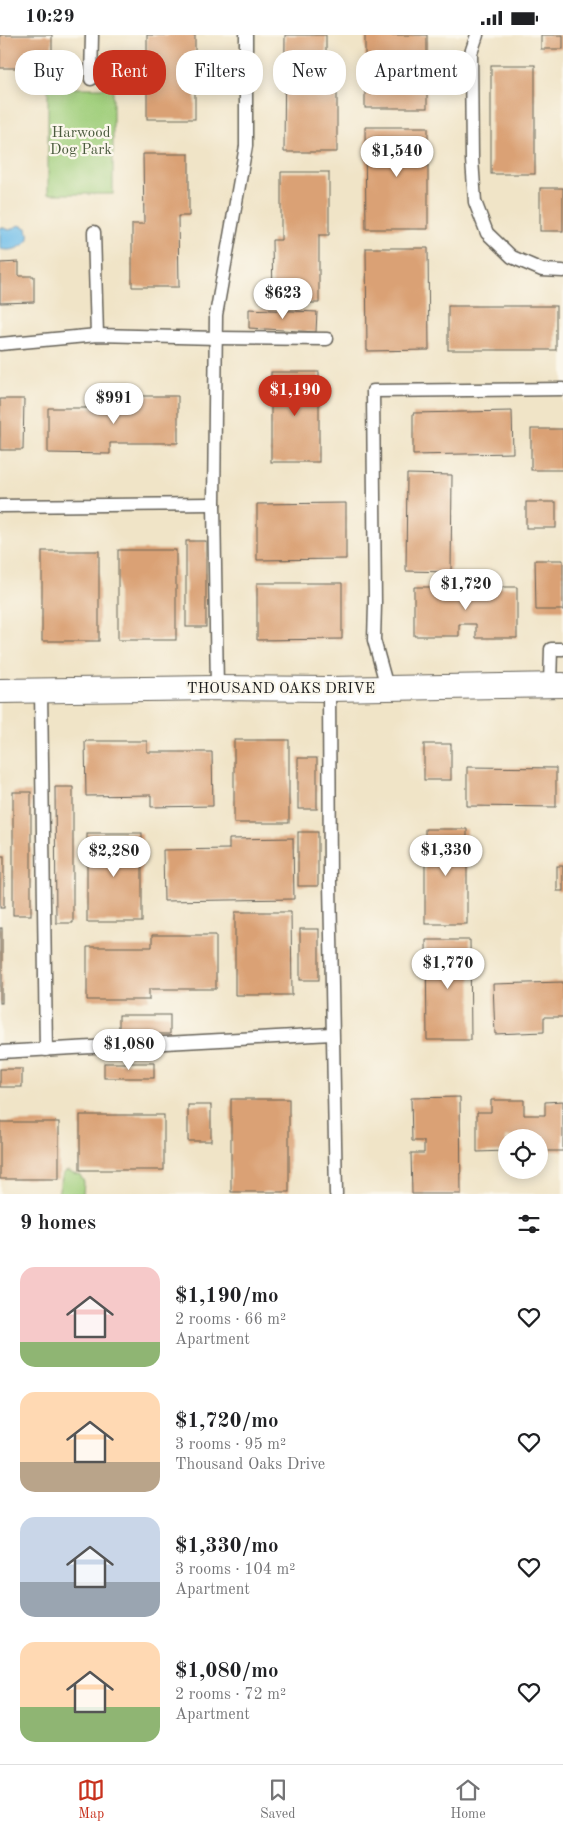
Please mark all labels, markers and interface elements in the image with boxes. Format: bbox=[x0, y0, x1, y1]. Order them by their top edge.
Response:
text: 10:29 bbox=[25, 8, 74, 27]
chip: Buy bbox=[15, 50, 83, 95]
chip: Rent bbox=[93, 50, 166, 95]
chip: Filters bbox=[176, 50, 263, 95]
chip: New bbox=[273, 50, 346, 95]
chip: Apartment bbox=[356, 50, 476, 95]
park label: Harwood Dog Park bbox=[50, 126, 112, 158]
pin: $1,540 bbox=[356, 135, 438, 178]
text: $1,540 bbox=[372, 144, 422, 160]
pin: $623 bbox=[253, 277, 313, 320]
text: $623 bbox=[264, 286, 302, 302]
pin: $1,190 bbox=[254, 375, 336, 417]
pin: $991 bbox=[84, 383, 144, 425]
text: $1,190 bbox=[270, 383, 320, 399]
text: $991 bbox=[95, 391, 133, 407]
pin: $1,720 bbox=[425, 569, 507, 611]
text: $1,720 bbox=[441, 577, 491, 593]
street label: THOUSAND OAKS DRIVE bbox=[187, 682, 375, 697]
pin: $2,280 bbox=[73, 835, 155, 878]
pin: $1,330 bbox=[405, 835, 487, 877]
text: $1,330 bbox=[421, 843, 471, 859]
text: $2,280 bbox=[89, 844, 139, 860]
pin: $1,770 bbox=[407, 947, 489, 990]
text: $1,770 bbox=[423, 956, 473, 972]
pin: $1,080 bbox=[88, 1029, 170, 1071]
text: $1,080 bbox=[104, 1037, 154, 1053]
map controls bbox=[498, 1129, 548, 1179]
button: locate bbox=[498, 1129, 548, 1179]
icon: filters bbox=[515, 1210, 543, 1238]
text: 9 homes bbox=[20, 1213, 96, 1234]
text: $1,190/mo bbox=[175, 1286, 279, 1307]
icon: home bbox=[60, 1287, 120, 1347]
icon: heart bbox=[515, 1303, 543, 1331]
text: 2 rooms · 66 m² bbox=[175, 1312, 286, 1328]
text: Apartment bbox=[175, 1332, 250, 1348]
text: $1,720/mo bbox=[175, 1411, 279, 1432]
icon: home bbox=[60, 1412, 120, 1472]
icon: heart bbox=[515, 1428, 543, 1456]
text: 3 rooms · 95 m² bbox=[175, 1437, 286, 1453]
text: Thousand Oaks Drive bbox=[175, 1457, 325, 1473]
text: $1,330/mo bbox=[175, 1536, 279, 1557]
icon: home bbox=[60, 1537, 120, 1597]
icon: heart bbox=[515, 1553, 543, 1581]
text: 3 rooms · 104 m² bbox=[175, 1562, 295, 1578]
text: Apartment bbox=[175, 1582, 250, 1598]
text: $1,080/mo bbox=[175, 1661, 279, 1682]
icon: home bbox=[60, 1662, 120, 1722]
icon: heart bbox=[515, 1678, 543, 1706]
text: 2 rooms · 72 m² bbox=[175, 1687, 286, 1703]
text: Apartment bbox=[175, 1707, 250, 1723]
tab: Map bbox=[77, 1776, 105, 1823]
tab: Saved bbox=[260, 1776, 296, 1823]
tab: Home bbox=[450, 1776, 486, 1823]

